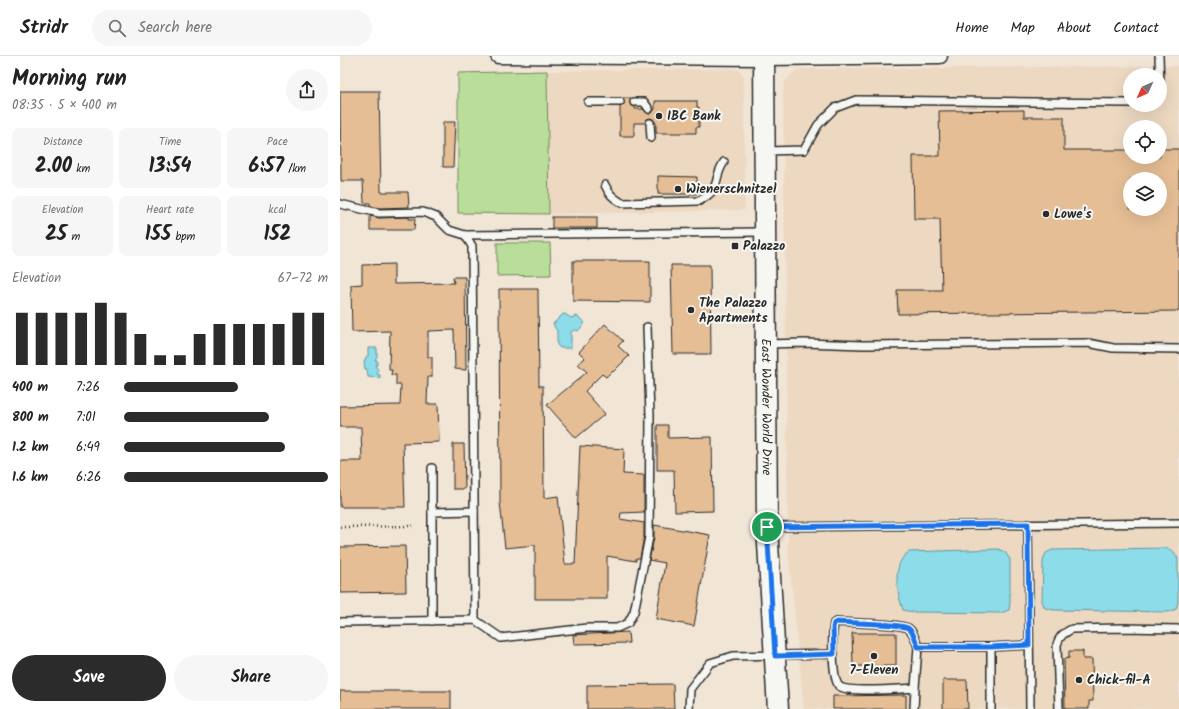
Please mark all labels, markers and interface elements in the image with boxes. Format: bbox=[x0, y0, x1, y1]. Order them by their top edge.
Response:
search box bbox=[92, 10, 372, 46]
text: Stridr bbox=[20, 13, 68, 43]
text: Search here bbox=[138, 16, 212, 40]
icon: search bbox=[106, 17, 128, 39]
text: Home bbox=[955, 17, 989, 39]
text: Map bbox=[1011, 17, 1035, 39]
text: About bbox=[1057, 17, 1091, 39]
text: Contact bbox=[1113, 17, 1159, 39]
text: Morning run bbox=[12, 62, 127, 97]
north arrow bbox=[1123, 68, 1167, 112]
map controls bbox=[1123, 68, 1167, 216]
button: share bbox=[286, 69, 328, 111]
text: 08:35 · 5 × 400 m bbox=[12, 95, 117, 116]
place label: IBC Bank bbox=[667, 106, 721, 127]
marker: IBC Bank bbox=[654, 111, 664, 121]
button: locate bbox=[1123, 120, 1167, 164]
text: Distance bbox=[43, 133, 82, 151]
text: Time bbox=[159, 133, 181, 151]
text: Pace bbox=[267, 133, 288, 151]
text: 2.00 bbox=[35, 151, 72, 183]
text: 13:54 bbox=[149, 151, 191, 183]
text: 6:57 bbox=[249, 151, 284, 183]
text: km bbox=[72, 160, 90, 178]
text: /km bbox=[284, 160, 306, 178]
button: layers bbox=[1123, 172, 1167, 216]
place label: Wienerschnitzel bbox=[686, 179, 777, 200]
marker: Wienerschnitzel bbox=[673, 184, 683, 194]
text: Elevation bbox=[42, 201, 83, 219]
text: Heart rate bbox=[146, 201, 194, 219]
text: kcal bbox=[268, 201, 286, 219]
place label: Lowe's bbox=[1054, 204, 1092, 225]
marker: Lowe's bbox=[1041, 209, 1051, 219]
text: 25 bbox=[45, 219, 67, 251]
text: 155 bbox=[145, 219, 171, 251]
text: 152 bbox=[263, 219, 291, 251]
text: m bbox=[67, 228, 80, 246]
text: bpm bbox=[171, 228, 195, 246]
place label: Palazzo bbox=[743, 236, 785, 257]
marker: Palazzo bbox=[730, 241, 740, 251]
text: Elevation bbox=[12, 268, 61, 289]
text: 67–72 m bbox=[278, 268, 328, 289]
place label: The Palazzo Apartments bbox=[699, 293, 768, 329]
marker: The Palazzo Apartments bbox=[686, 305, 696, 315]
street label: East Wonder World Drive bbox=[755, 338, 777, 476]
text: 400 m bbox=[12, 377, 48, 398]
text: 7:26 bbox=[76, 377, 100, 398]
text: 800 m bbox=[12, 407, 49, 428]
text: 7:01 bbox=[76, 407, 96, 428]
text: 1.2 km bbox=[12, 437, 49, 458]
text: 6:49 bbox=[76, 437, 100, 458]
text: 1.6 km bbox=[12, 467, 48, 488]
text: 6:26 bbox=[76, 467, 101, 488]
pin bbox=[750, 510, 784, 544]
icon: arrive bbox=[756, 516, 778, 538]
marker: 7-Eleven bbox=[869, 651, 879, 661]
button: Save bbox=[12, 655, 166, 701]
button: Share bbox=[174, 655, 328, 701]
place label: 7-Eleven bbox=[849, 660, 899, 681]
place label: Chick-fil-A bbox=[1087, 670, 1151, 691]
marker: Chick-fil-A bbox=[1074, 675, 1084, 685]

